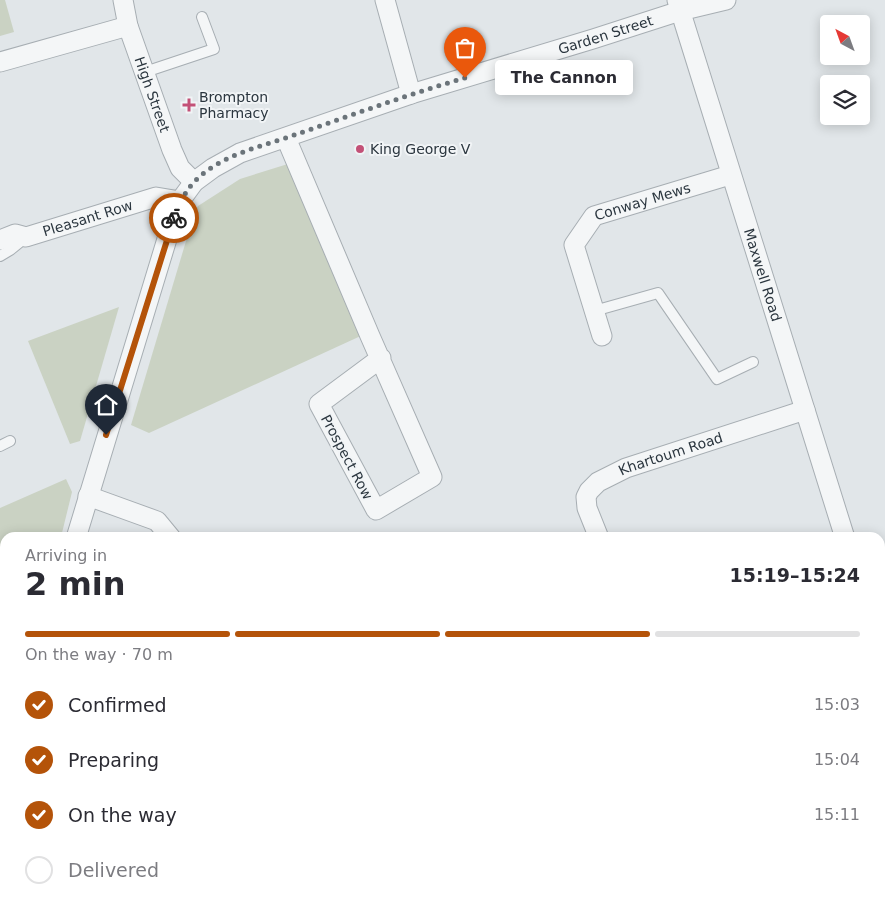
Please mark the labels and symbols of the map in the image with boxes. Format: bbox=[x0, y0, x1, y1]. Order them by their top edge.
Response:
street label: Garden Street bbox=[556, 12, 655, 57]
north arrow bbox=[820, 15, 870, 65]
pin bbox=[444, 27, 486, 78]
street label: High Street bbox=[131, 54, 173, 135]
callout: The Cannon bbox=[495, 60, 632, 96]
place label: Brompton Pharmacy bbox=[199, 89, 269, 121]
marker: Brompton Pharmacy bbox=[183, 99, 195, 111]
place label: King George V bbox=[370, 141, 471, 157]
marker: King George V bbox=[354, 143, 366, 155]
street label: Conway Mews bbox=[592, 179, 692, 223]
courier bbox=[149, 193, 199, 243]
street label: Pleasant Row bbox=[41, 197, 135, 239]
street label: Maxwell Road bbox=[741, 226, 785, 323]
pin bbox=[85, 384, 127, 435]
street label: Prospect Row bbox=[318, 412, 376, 502]
street label: Khartoum Road bbox=[616, 429, 725, 478]

